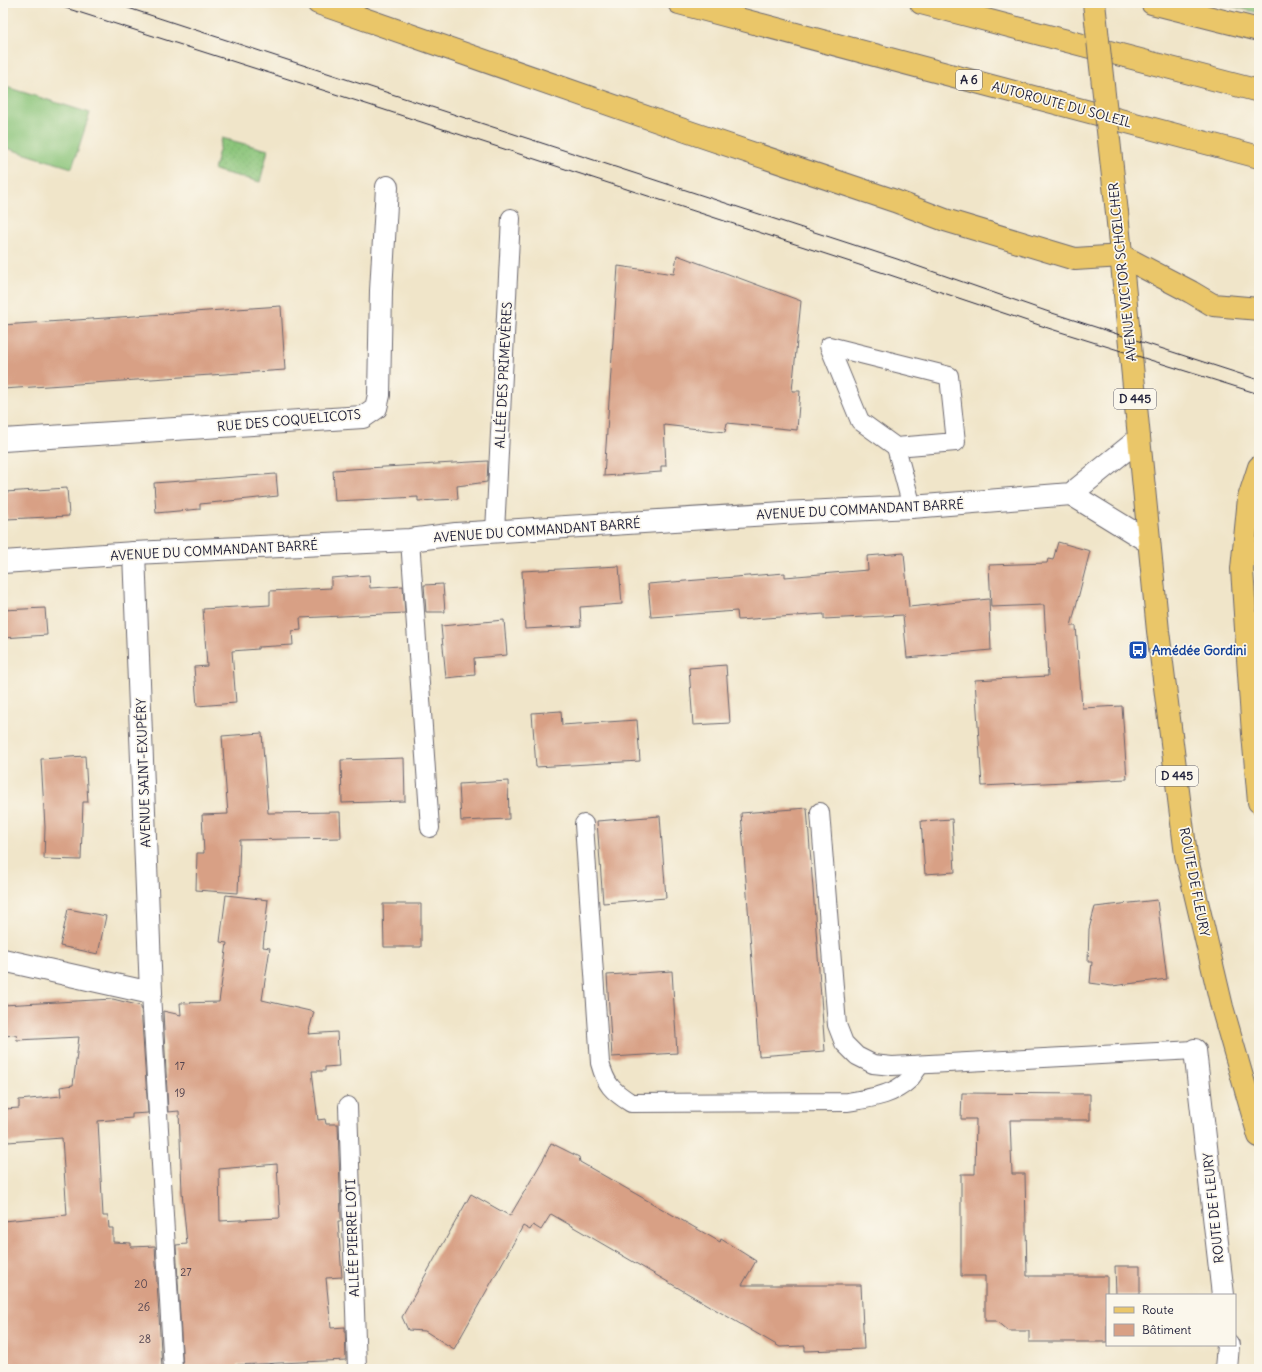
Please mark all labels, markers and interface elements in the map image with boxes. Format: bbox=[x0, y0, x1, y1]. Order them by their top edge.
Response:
road number: A 6 bbox=[956, 70, 982, 90]
street label: AUTOROUTE DU SOLEIL bbox=[990, 78, 1134, 131]
street label: AVENUE VICTOR SCHŒLCHER bbox=[1105, 182, 1140, 362]
street label: ALLÉE DES PRIMEVÈRES bbox=[490, 301, 516, 449]
road number: D 445 bbox=[1114, 389, 1156, 409]
street label: RUE DES COQUELICOTS bbox=[216, 406, 362, 435]
street label: AVENUE DU COMMANDANT BARRÉ bbox=[756, 495, 965, 523]
street label: AVENUE DU COMMANDANT BARRÉ bbox=[433, 514, 642, 546]
street label: AVENUE DU COMMANDANT BARRÉ bbox=[110, 536, 319, 564]
bus stop icon: Amédée Gordini bbox=[1127, 639, 1149, 661]
place label: Amédée Gordini bbox=[1152, 642, 1246, 659]
street label: AVENUE SAINT-EXUPÉRY bbox=[131, 698, 155, 848]
road number: D 445 bbox=[1156, 766, 1198, 786]
street label: ROUTE DE FLEURY bbox=[1176, 826, 1213, 938]
house number: 17 bbox=[175, 1059, 185, 1073]
house number: 19 bbox=[175, 1086, 185, 1100]
street label: ROUTE DE FLEURY bbox=[1199, 1152, 1228, 1264]
street label: ALLÉE PIERRE LOTI bbox=[341, 1178, 363, 1297]
house number: 27 bbox=[180, 1265, 192, 1279]
house number: 20 bbox=[134, 1277, 148, 1291]
legend bbox=[1106, 1294, 1236, 1346]
house number: 26 bbox=[138, 1300, 150, 1314]
text: Route bbox=[1142, 1302, 1174, 1317]
text: Bâtiment bbox=[1142, 1322, 1191, 1337]
house number: 28 bbox=[139, 1332, 151, 1346]

